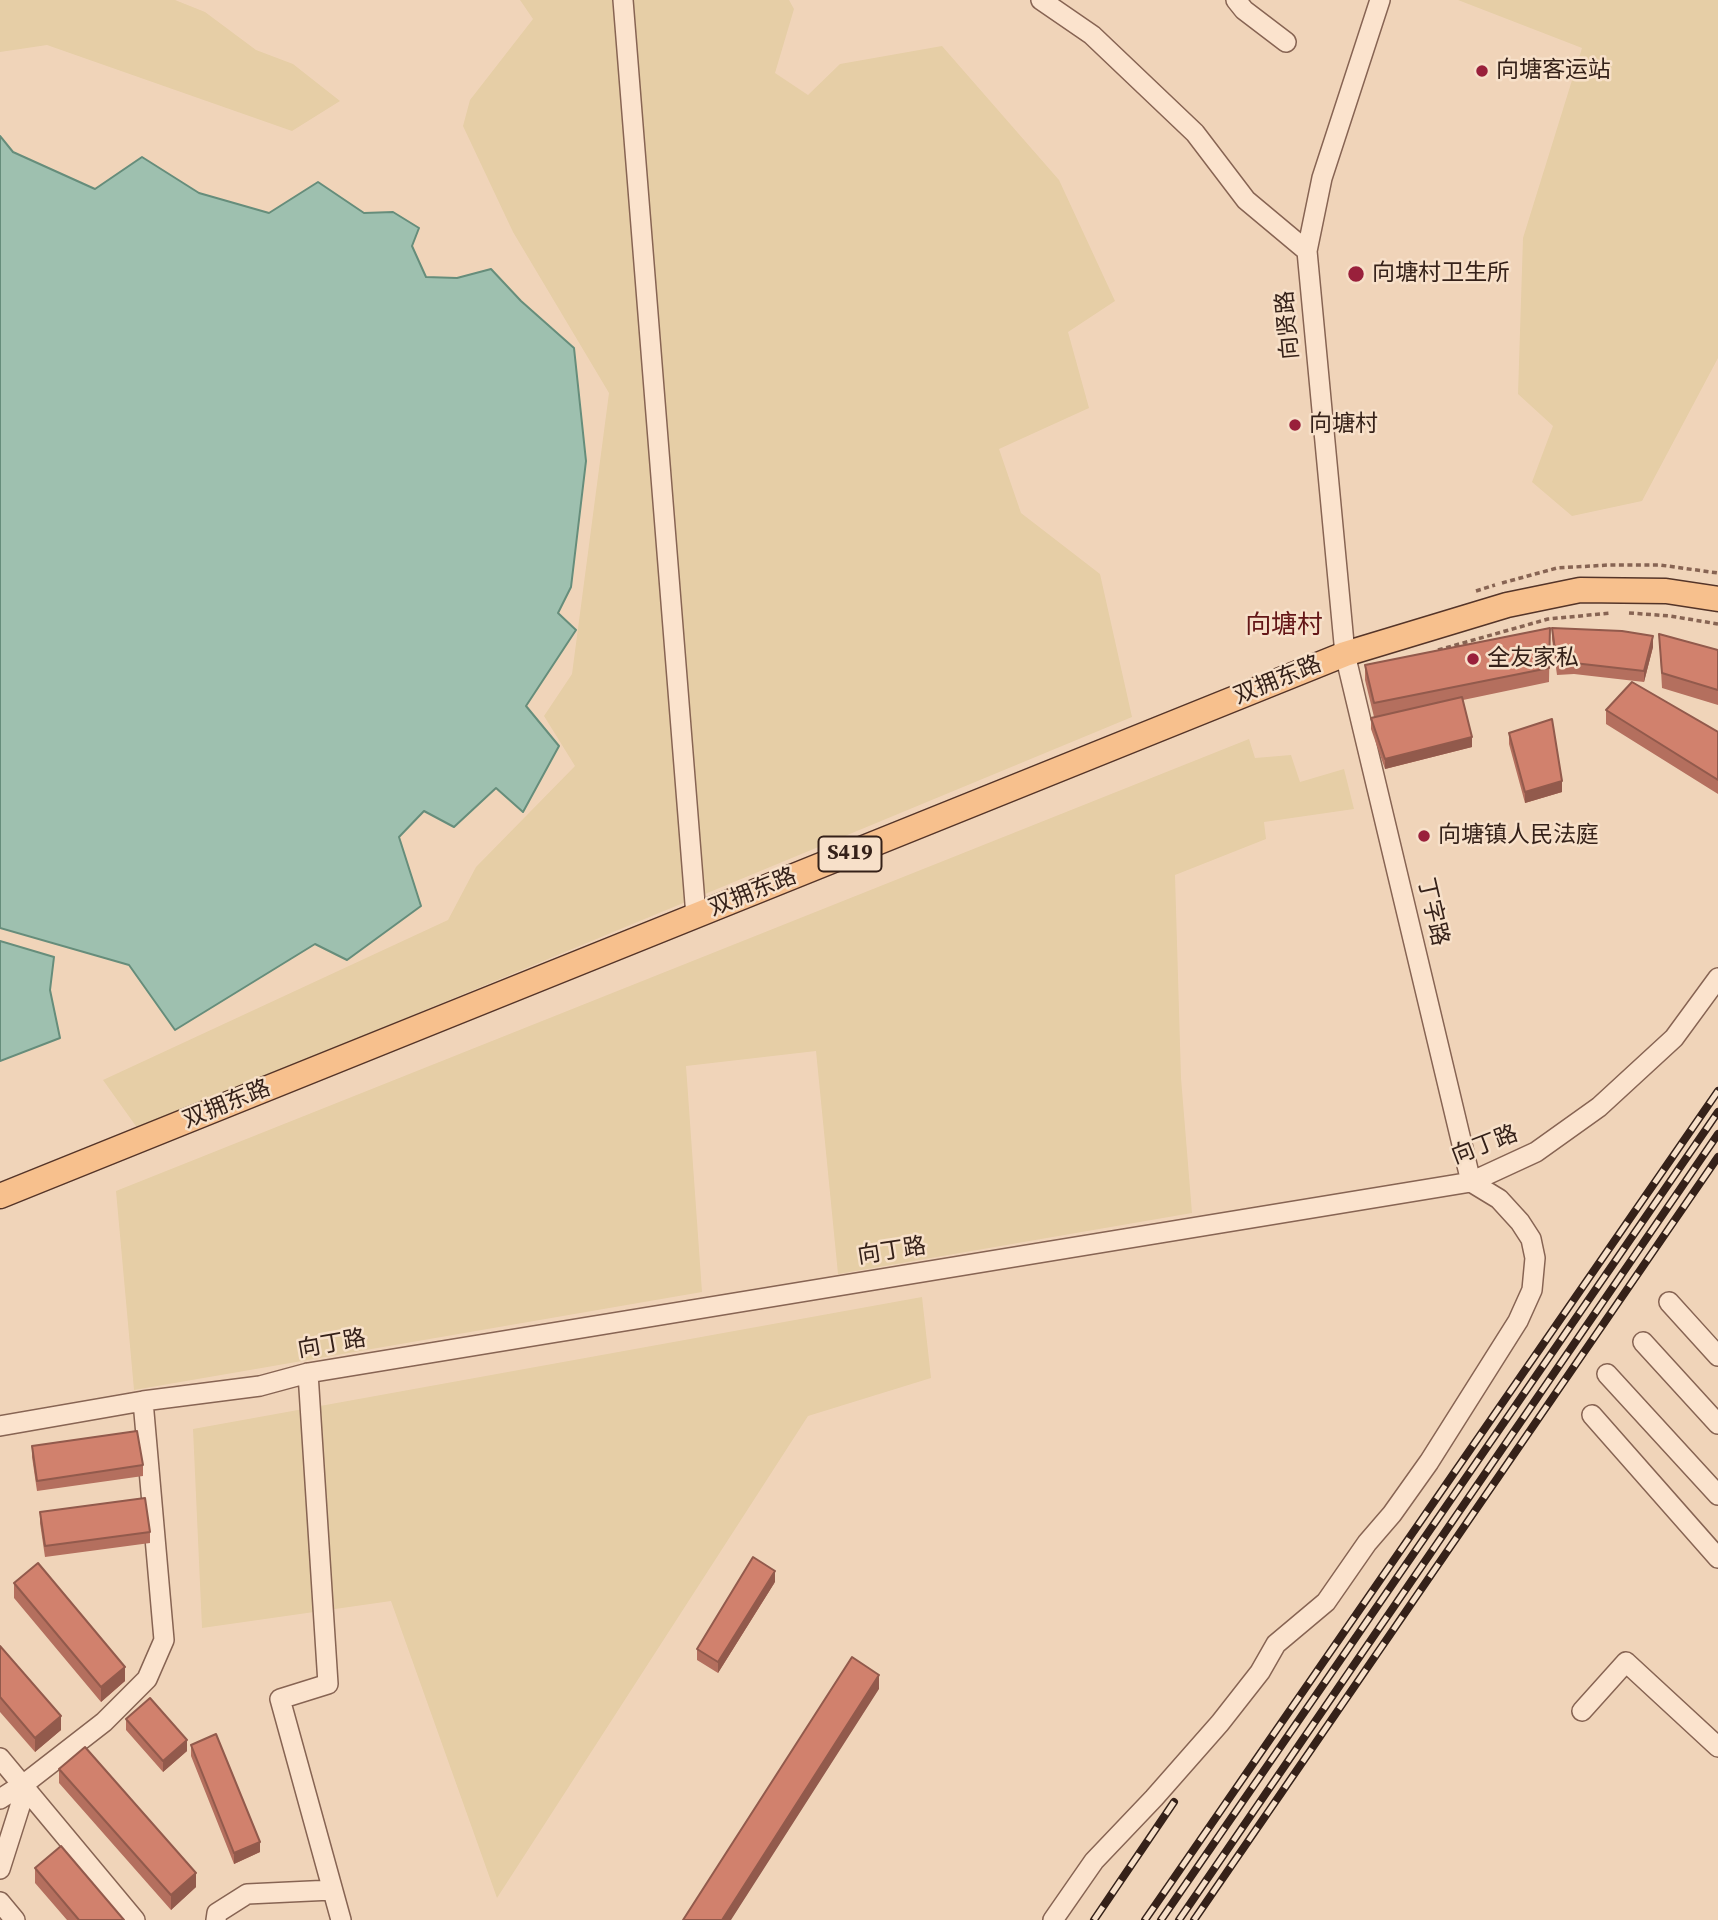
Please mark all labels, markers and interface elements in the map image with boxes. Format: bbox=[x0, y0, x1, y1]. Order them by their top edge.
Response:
place label: 向塘客运站 bbox=[1496, 57, 1611, 85]
marker: 向塘客运站 bbox=[1474, 63, 1490, 79]
place label: 向塘村卫生所 bbox=[1372, 260, 1510, 288]
marker: 向塘村卫生所 bbox=[1346, 264, 1366, 284]
street label: 向贤路 bbox=[1272, 289, 1306, 361]
place label: 向塘村 bbox=[1309, 411, 1378, 439]
marker: 向塘村 bbox=[1287, 417, 1303, 433]
district label: 向塘村 bbox=[1245, 610, 1323, 642]
place label: 全友家私 bbox=[1487, 645, 1579, 673]
street label: 双拥东路 bbox=[1230, 651, 1326, 711]
marker: 全友家私 bbox=[1465, 651, 1481, 667]
place label: 向塘镇人民法庭 bbox=[1438, 822, 1599, 850]
marker: 向塘镇人民法庭 bbox=[1416, 828, 1432, 844]
road number: S419 bbox=[818, 836, 882, 872]
street label: 双拥东路 bbox=[705, 863, 801, 923]
street label: 丁字路 bbox=[1411, 875, 1453, 949]
street label: 双拥东路 bbox=[179, 1075, 275, 1135]
street label: 向丁路 bbox=[1448, 1121, 1522, 1171]
street label: 向丁路 bbox=[856, 1233, 928, 1271]
street label: 向丁路 bbox=[296, 1325, 368, 1365]

